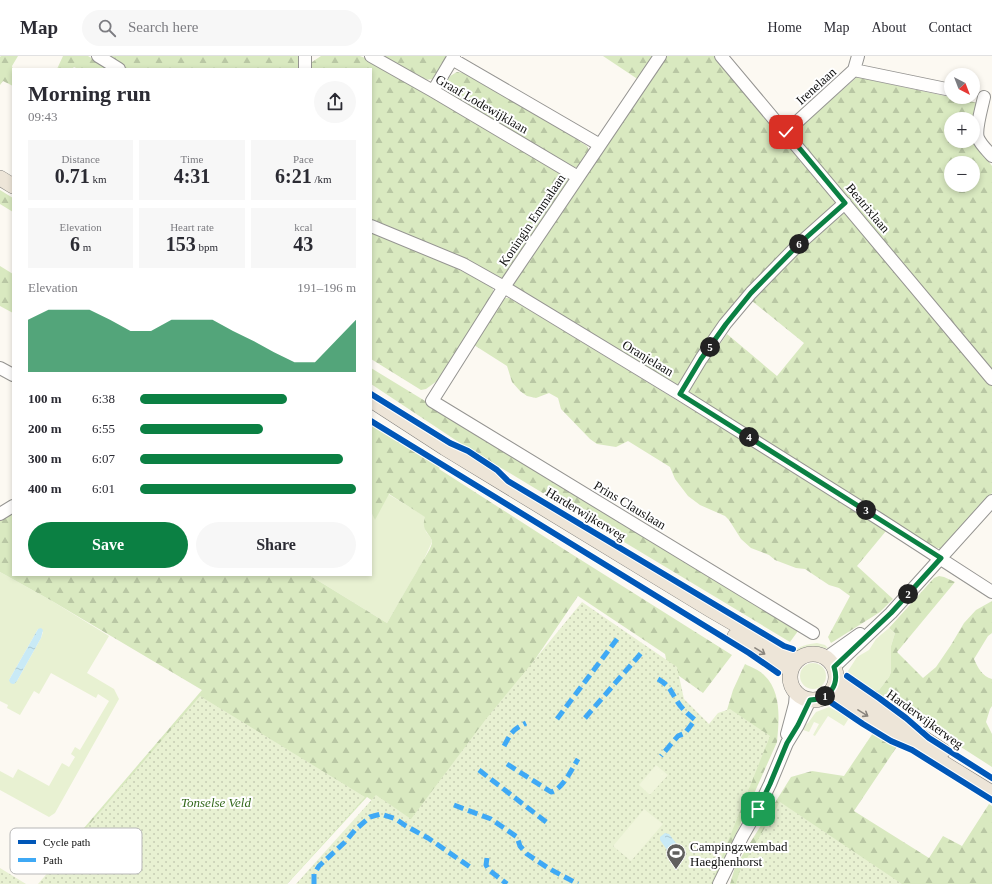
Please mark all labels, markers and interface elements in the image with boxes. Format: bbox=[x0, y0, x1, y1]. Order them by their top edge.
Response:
search box bbox=[82, 10, 362, 46]
text: Map bbox=[20, 17, 58, 38]
icon: search bbox=[96, 17, 118, 39]
text: Search here bbox=[128, 19, 198, 35]
text: Home bbox=[768, 20, 802, 35]
text: Map bbox=[824, 20, 849, 35]
text: About bbox=[871, 20, 906, 35]
text: Contact bbox=[928, 20, 972, 35]
street label: Irenelaan bbox=[793, 64, 839, 108]
north arrow bbox=[944, 68, 980, 104]
map controls bbox=[944, 68, 980, 192]
street label: Graaf Lodewijklaan bbox=[433, 71, 531, 137]
text: Morning run bbox=[28, 81, 151, 106]
button: share bbox=[314, 81, 356, 123]
text: 09:43 bbox=[28, 109, 58, 124]
button: + bbox=[944, 112, 980, 148]
pin bbox=[769, 115, 803, 149]
icon: check bbox=[775, 121, 797, 143]
text: Distance bbox=[61, 153, 100, 165]
text: Time bbox=[181, 153, 203, 165]
text: Pace bbox=[293, 153, 314, 165]
button: − bbox=[944, 156, 980, 192]
text: 0.71 bbox=[55, 165, 90, 187]
text: 4:31 bbox=[174, 165, 210, 187]
text: 6:21 bbox=[275, 165, 312, 187]
street label: Koningin Emmalaan bbox=[496, 171, 569, 269]
text: km bbox=[90, 173, 107, 185]
text: /km bbox=[312, 173, 332, 185]
street label: Beatrixlaan bbox=[843, 180, 893, 236]
text: Elevation bbox=[60, 221, 102, 233]
text: Heart rate bbox=[170, 221, 214, 233]
text: kcal bbox=[294, 221, 312, 233]
text: 6 bbox=[70, 233, 80, 255]
text: 153 bbox=[166, 233, 196, 255]
text: 43 bbox=[293, 233, 313, 255]
pin: 6 bbox=[789, 234, 809, 254]
text: 6 bbox=[796, 238, 802, 250]
text: m bbox=[80, 241, 91, 253]
text: bpm bbox=[196, 241, 218, 253]
text: Elevation bbox=[28, 280, 78, 295]
text: 191–196 m bbox=[297, 280, 356, 295]
street label: Oranjelaan bbox=[620, 337, 677, 379]
pin: 5 bbox=[700, 337, 720, 357]
text: 5 bbox=[707, 341, 713, 353]
text: 100 m bbox=[28, 391, 62, 406]
text: 6:38 bbox=[92, 391, 115, 406]
text: 200 m bbox=[28, 421, 62, 436]
text: 6:55 bbox=[92, 421, 115, 436]
pin: 4 bbox=[739, 427, 759, 447]
text: 4 bbox=[746, 431, 752, 443]
text: 300 m bbox=[28, 451, 62, 466]
text: 6:07 bbox=[92, 451, 115, 466]
street label: Prins Clauslaan bbox=[591, 478, 669, 533]
text: 400 m bbox=[28, 481, 62, 496]
text: 6:01 bbox=[92, 481, 115, 496]
street label: Harderwijkerweg bbox=[543, 484, 629, 544]
pin: 3 bbox=[856, 500, 876, 520]
text: 3 bbox=[863, 504, 869, 516]
button: Save bbox=[28, 522, 188, 568]
button: Share bbox=[196, 522, 356, 568]
pin: 2 bbox=[898, 584, 918, 604]
text: 2 bbox=[905, 588, 911, 600]
one-way arrow bbox=[754, 647, 765, 655]
pin: 1 bbox=[815, 686, 835, 706]
street label: Harderwijkerweg bbox=[884, 686, 967, 752]
text: 1 bbox=[822, 690, 828, 702]
one-way arrow bbox=[857, 710, 869, 718]
pin bbox=[741, 792, 775, 826]
park label: Tonselse Veld bbox=[181, 795, 251, 810]
icon: arrive bbox=[747, 798, 769, 820]
legend bbox=[10, 828, 142, 874]
text: Cycle path bbox=[43, 836, 91, 848]
place label: Campingzwembad Haeghenhorst bbox=[690, 839, 788, 869]
sports icon: Campingzwembad Haeghenhorst bbox=[665, 842, 687, 870]
text: Path bbox=[43, 854, 63, 866]

